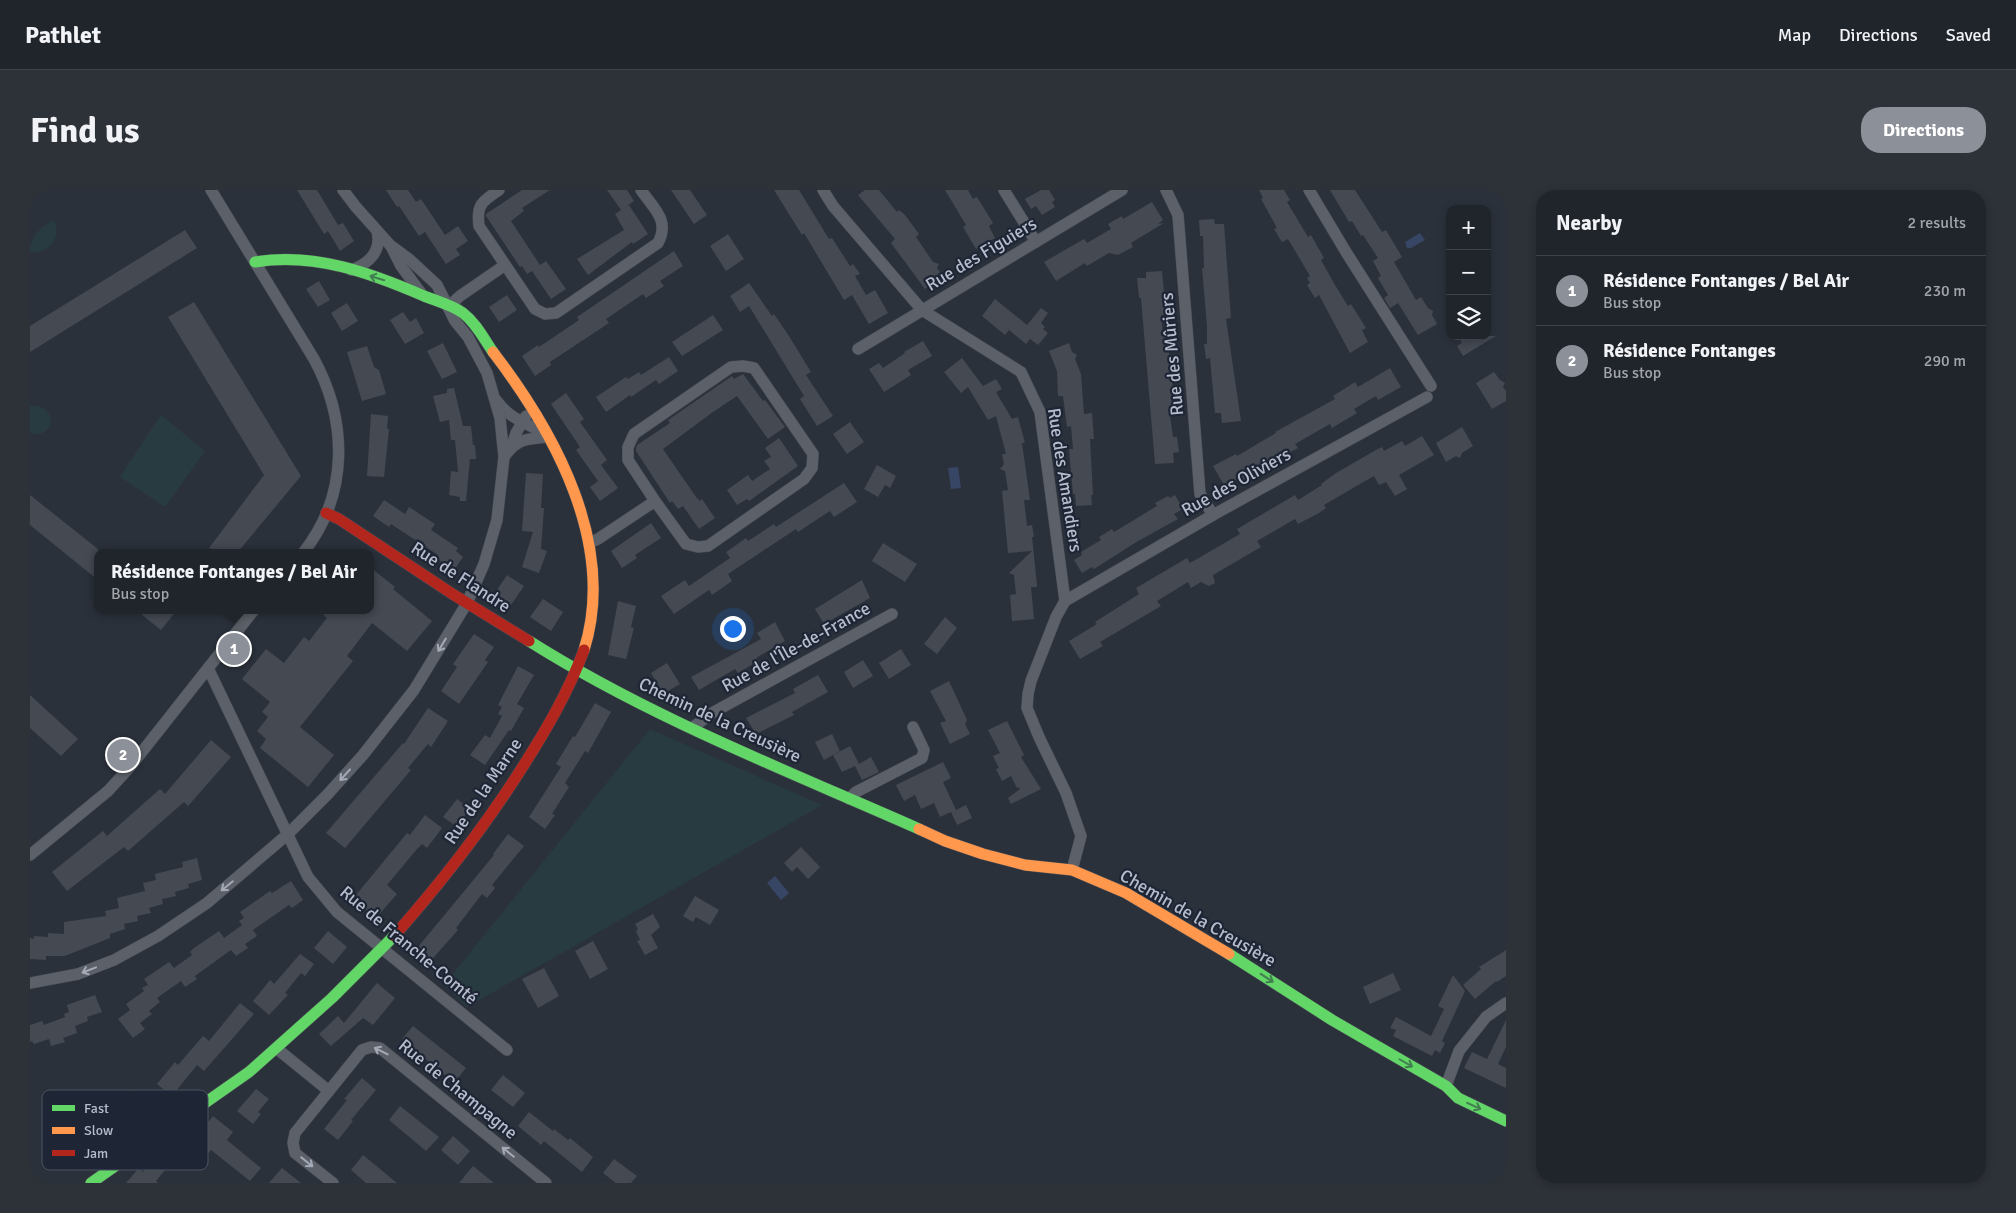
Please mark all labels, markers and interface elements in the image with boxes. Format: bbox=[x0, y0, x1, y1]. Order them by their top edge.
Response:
text: Pathlet bbox=[25, 20, 101, 50]
text: Map bbox=[1778, 24, 1811, 46]
text: Directions bbox=[1839, 24, 1918, 46]
text: Saved bbox=[1946, 24, 1991, 46]
button: Directions bbox=[1861, 107, 1986, 153]
text: Find us bbox=[30, 109, 140, 152]
map controls bbox=[1446, 205, 1491, 340]
button: + bbox=[1446, 205, 1491, 250]
text: Nearby bbox=[1556, 210, 1622, 236]
street label: Rue des Figuiers bbox=[922, 212, 1041, 296]
text: 2 results bbox=[1907, 213, 1966, 233]
button: − bbox=[1446, 250, 1491, 295]
text: Résidence Fontanges / Bel Air bbox=[1603, 269, 1849, 293]
one-way arrow bbox=[369, 272, 385, 282]
text: 1 bbox=[1568, 281, 1576, 301]
text: 230 m bbox=[1924, 281, 1966, 301]
street label: Rue des Mûriers bbox=[1156, 292, 1188, 416]
text: Bus stop bbox=[1603, 293, 1661, 313]
button: layers bbox=[1446, 295, 1491, 340]
text: Résidence Fontanges bbox=[1603, 339, 1776, 363]
text: 2 bbox=[1568, 351, 1576, 371]
text: 290 m bbox=[1924, 351, 1966, 371]
text: Bus stop bbox=[1603, 363, 1661, 383]
street label: Rue des Amandiers bbox=[1043, 406, 1087, 554]
street label: Rue des Oliviers bbox=[1177, 443, 1295, 521]
street label: Rue de Flandre bbox=[407, 537, 515, 617]
popup bbox=[94, 549, 374, 614]
text: Résidence Fontanges / Bel Air bbox=[111, 560, 357, 584]
text: Bus stop bbox=[111, 584, 169, 604]
street label: Rue de l'Île-de-France bbox=[718, 597, 874, 697]
your location bbox=[720, 616, 746, 642]
pin: 1 bbox=[218, 630, 250, 668]
one-way arrow bbox=[437, 637, 447, 651]
street label: Chemin de la Creusière bbox=[635, 673, 805, 767]
street label: Rue de la Marne bbox=[439, 734, 527, 848]
pin: 2 bbox=[107, 736, 139, 774]
one-way arrow bbox=[339, 768, 351, 781]
street label: Chemin de la Creusière bbox=[1116, 864, 1280, 972]
one-way arrow bbox=[221, 881, 234, 892]
street label: Rue de Franche-Comté bbox=[336, 881, 482, 1009]
one-way arrow bbox=[82, 965, 97, 975]
one-way arrow bbox=[1260, 973, 1274, 983]
street label: Rue de Champagne bbox=[394, 1034, 522, 1144]
one-way arrow bbox=[374, 1046, 389, 1056]
one-way arrow bbox=[1398, 1058, 1412, 1068]
legend bbox=[42, 1090, 208, 1170]
text: Fast bbox=[84, 1100, 109, 1117]
one-way arrow bbox=[1466, 1102, 1481, 1111]
text: Slow bbox=[84, 1122, 113, 1139]
text: Jam bbox=[84, 1145, 108, 1162]
one-way arrow bbox=[502, 1147, 515, 1158]
one-way arrow bbox=[300, 1157, 313, 1168]

